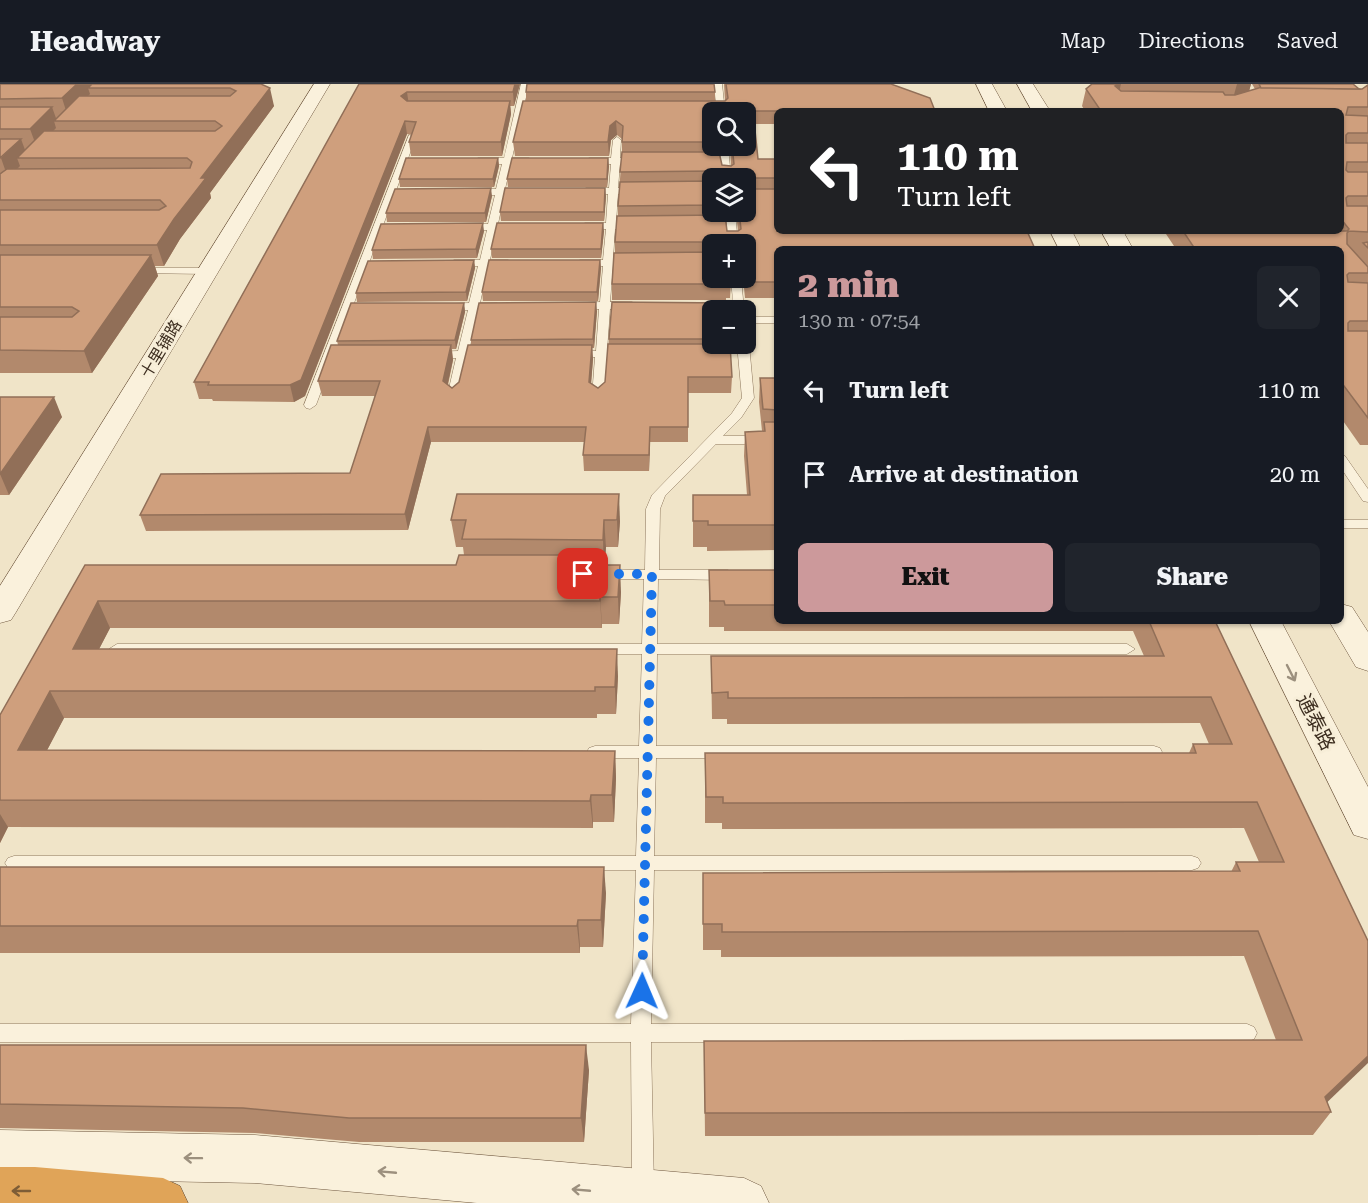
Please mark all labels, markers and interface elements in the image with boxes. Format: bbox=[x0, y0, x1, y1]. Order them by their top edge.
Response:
text: Headway bbox=[30, 25, 160, 58]
text: Map bbox=[1061, 29, 1105, 53]
text: Directions bbox=[1138, 29, 1244, 53]
text: Saved bbox=[1277, 29, 1338, 53]
map controls bbox=[702, 102, 756, 354]
button: search bbox=[702, 102, 756, 156]
text: 110 m bbox=[897, 131, 1019, 180]
icon: left bbox=[798, 132, 876, 210]
button: layers bbox=[702, 168, 756, 222]
text: Turn left bbox=[897, 181, 1011, 213]
button: + bbox=[702, 234, 756, 288]
text: 2 min bbox=[798, 264, 899, 306]
button: close bbox=[1257, 266, 1320, 329]
button: − bbox=[702, 300, 756, 354]
text: 130 m · 07:54 bbox=[798, 308, 920, 332]
street label: 十里铺路 bbox=[136, 317, 186, 381]
icon: left bbox=[798, 374, 831, 407]
text: Turn left bbox=[849, 378, 949, 403]
text: 110 m bbox=[1257, 378, 1320, 403]
icon: arrive bbox=[798, 458, 831, 491]
text: Arrive at destination bbox=[849, 462, 1078, 487]
text: 20 m bbox=[1270, 462, 1320, 487]
button: Exit bbox=[798, 543, 1053, 612]
button: Share bbox=[1065, 543, 1320, 612]
pin bbox=[557, 548, 608, 599]
icon: arrive bbox=[566, 557, 599, 590]
one-way arrow bbox=[1286, 664, 1298, 682]
street label: 通泰路 bbox=[1292, 690, 1340, 754]
position arrow bbox=[610, 959, 674, 1023]
one-way arrow bbox=[183, 1152, 203, 1164]
one-way arrow bbox=[377, 1166, 397, 1177]
one-way arrow bbox=[572, 1184, 592, 1195]
one-way arrow bbox=[11, 1185, 31, 1197]

